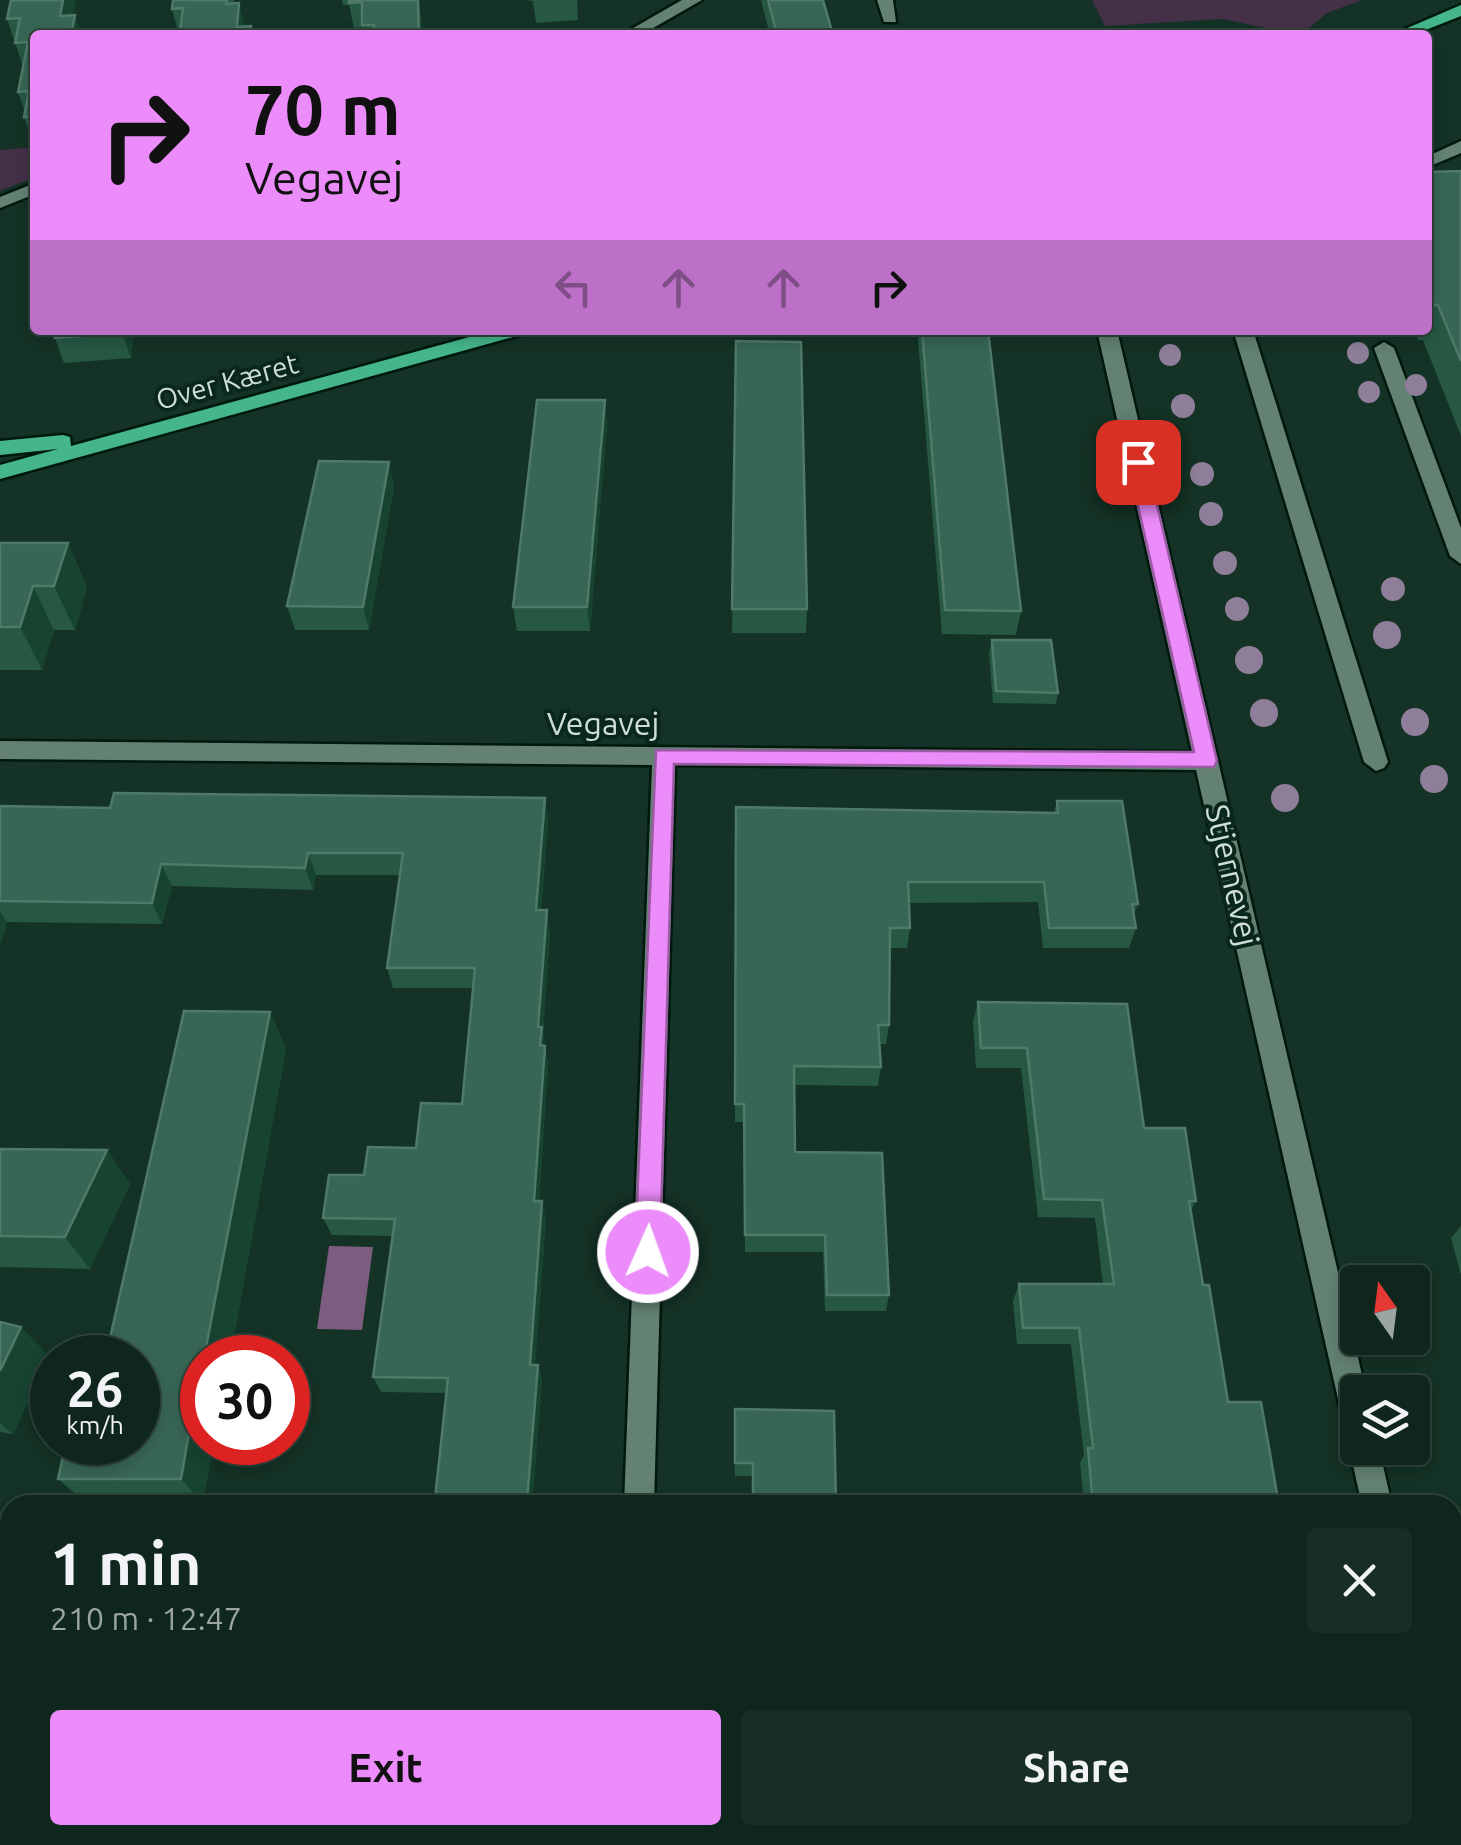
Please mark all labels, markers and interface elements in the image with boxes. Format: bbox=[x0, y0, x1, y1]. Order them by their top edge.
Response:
icon: right bbox=[80, 70, 210, 200]
text: 70 m bbox=[245, 70, 401, 148]
text: Vegavej bbox=[245, 152, 403, 203]
icon: left bbox=[546, 260, 601, 315]
icon: ahead bbox=[651, 260, 706, 315]
icon: ahead bbox=[756, 260, 811, 315]
icon: right bbox=[861, 260, 916, 315]
street label: Over Kæret bbox=[153, 347, 301, 415]
pin bbox=[1096, 420, 1181, 505]
icon: arrive bbox=[1111, 435, 1166, 490]
street label: Vegavej bbox=[547, 705, 659, 741]
street label: Stjernevej bbox=[1199, 801, 1267, 949]
position arrow bbox=[596, 1200, 700, 1304]
north arrow bbox=[1340, 1265, 1430, 1355]
map controls bbox=[1340, 1265, 1430, 1465]
speed limit sign: 30 bbox=[180, 1335, 310, 1465]
text: 26 bbox=[67, 1360, 123, 1416]
button: layers bbox=[1340, 1375, 1430, 1465]
text: km/h bbox=[66, 1411, 124, 1439]
button: close bbox=[1307, 1528, 1412, 1633]
text: 1 min bbox=[50, 1529, 202, 1596]
text: 210 m · 12:47 bbox=[50, 1600, 242, 1636]
button: Exit bbox=[50, 1710, 721, 1825]
button: Share bbox=[741, 1710, 1412, 1825]

